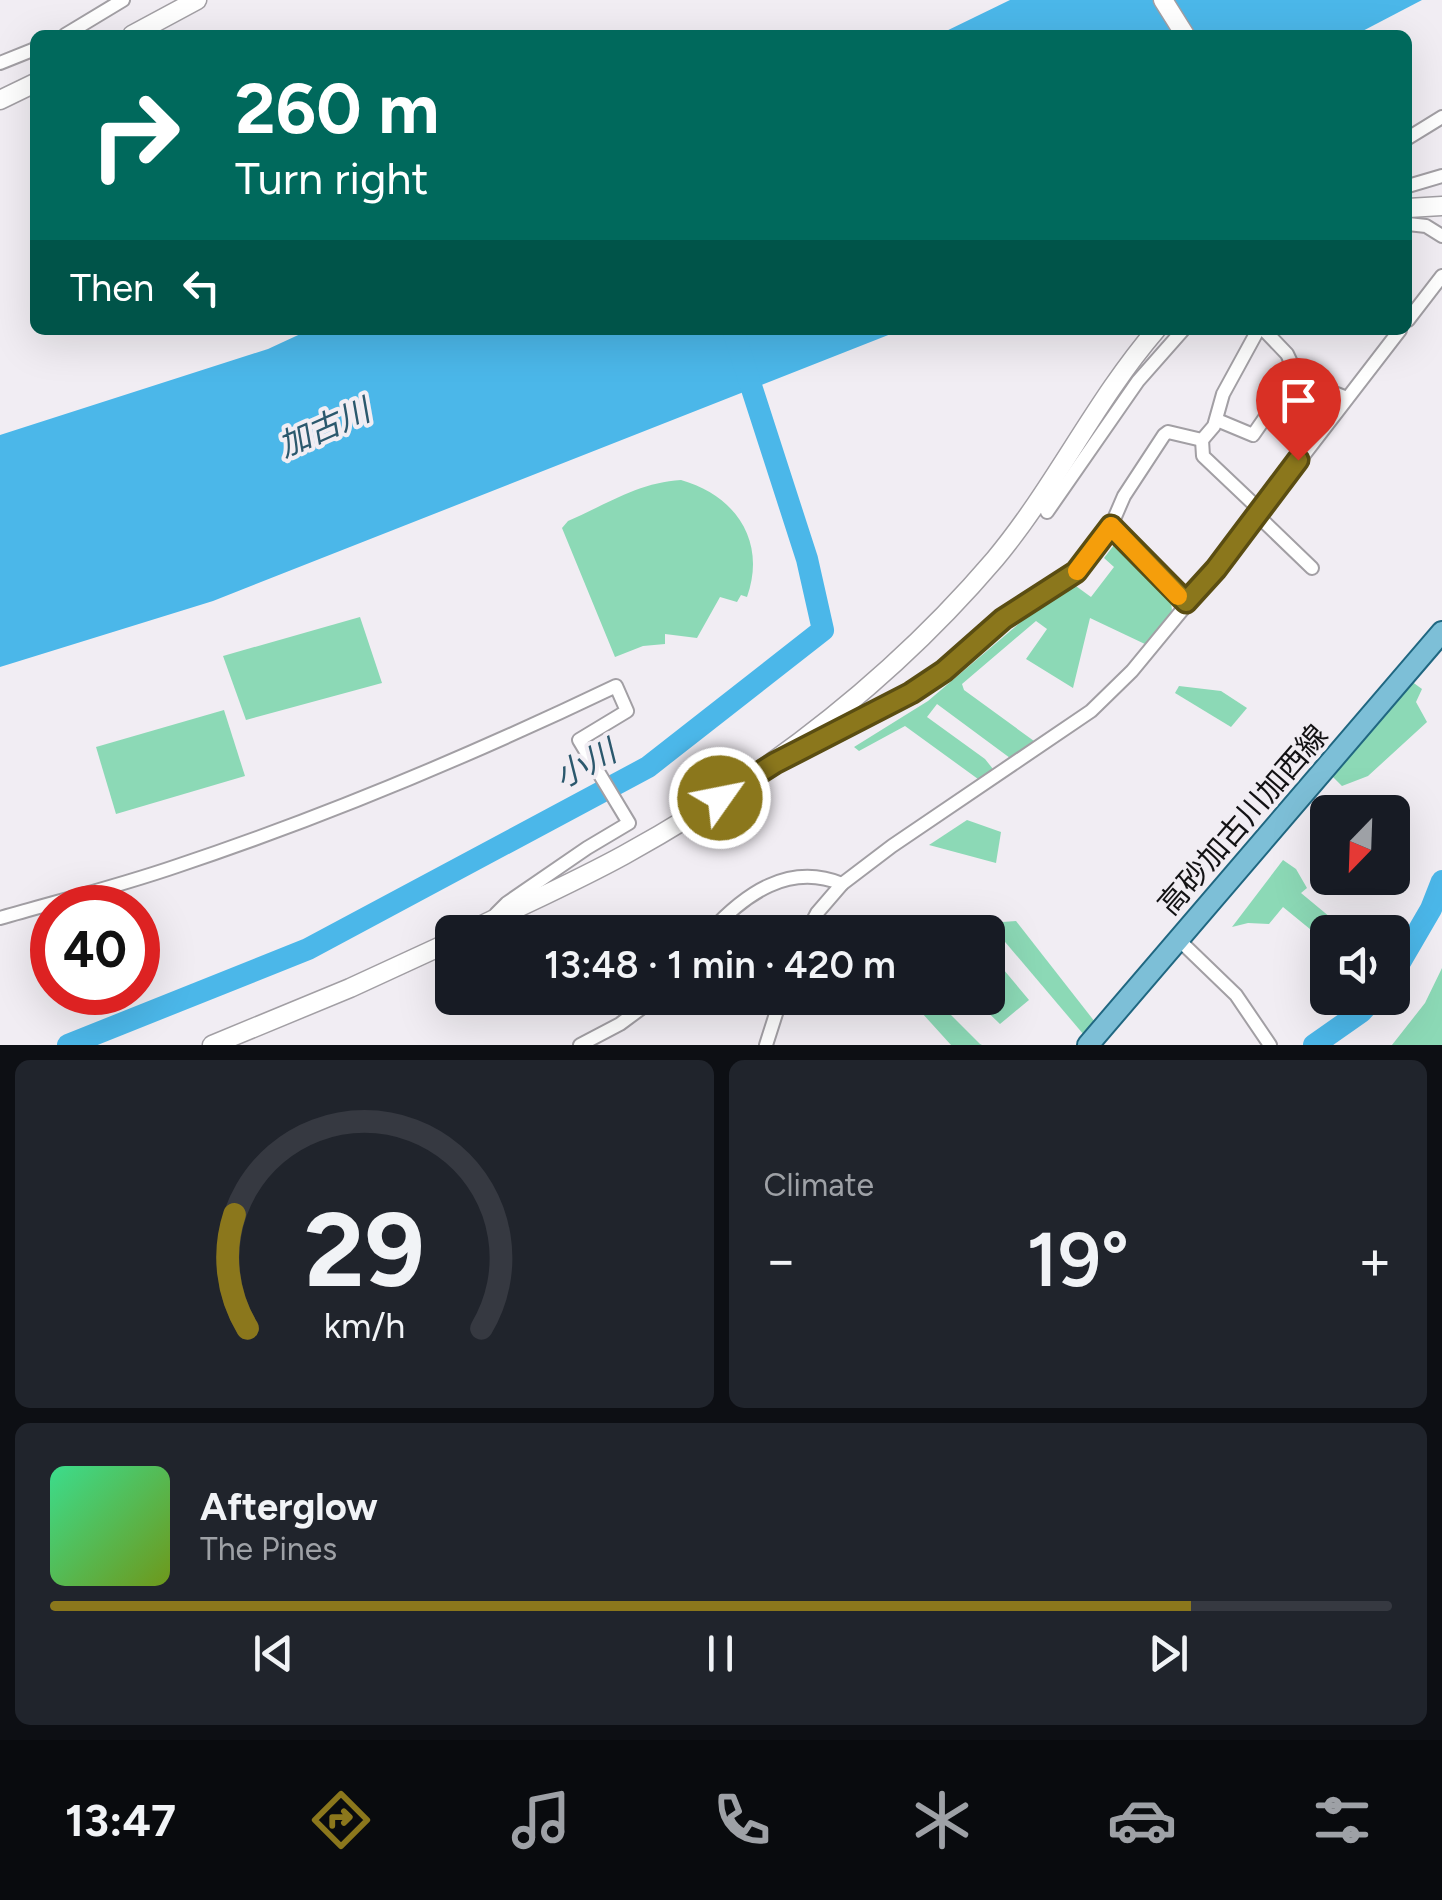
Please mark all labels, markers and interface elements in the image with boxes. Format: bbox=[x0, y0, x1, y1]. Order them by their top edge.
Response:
text: 260 m bbox=[235, 66, 439, 151]
icon: right bbox=[70, 70, 200, 200]
text: Turn right bbox=[235, 151, 428, 205]
icon: left bbox=[174, 260, 229, 315]
text: Then bbox=[70, 265, 154, 311]
pin bbox=[1256, 358, 1341, 461]
icon: arrive bbox=[1271, 373, 1326, 428]
water label: 加古川 bbox=[272, 390, 378, 465]
street label: 高砂加古川加西線 bbox=[1150, 717, 1335, 922]
water label: 小川 bbox=[548, 731, 625, 796]
position arrow bbox=[668, 746, 772, 850]
north arrow bbox=[1310, 795, 1410, 895]
map controls bbox=[1310, 795, 1410, 1015]
speed limit sign: 40 bbox=[30, 885, 160, 1015]
button: sound bbox=[1310, 915, 1410, 1015]
text: 13:48 · 1 min · 420 m bbox=[544, 942, 896, 988]
text: Climate bbox=[764, 1166, 874, 1204]
text: 29 bbox=[304, 1187, 425, 1312]
text: 19° bbox=[1026, 1215, 1129, 1305]
text: − bbox=[764, 1227, 798, 1293]
text: + bbox=[1358, 1227, 1392, 1293]
text: km/h bbox=[323, 1304, 405, 1347]
text: Afterglow bbox=[200, 1484, 378, 1530]
text: The Pines bbox=[200, 1530, 337, 1568]
icon: previous bbox=[246, 1626, 301, 1681]
icon: pause bbox=[693, 1626, 748, 1681]
icon: next bbox=[1141, 1626, 1196, 1681]
icon: directions bbox=[306, 1785, 376, 1855]
icon: music bbox=[506, 1785, 576, 1855]
icon: phone bbox=[707, 1785, 777, 1855]
icon: climate bbox=[907, 1785, 977, 1855]
icon: car bbox=[1107, 1785, 1177, 1855]
icon: filters bbox=[1307, 1785, 1377, 1855]
text: 13:47 bbox=[65, 1793, 176, 1847]

